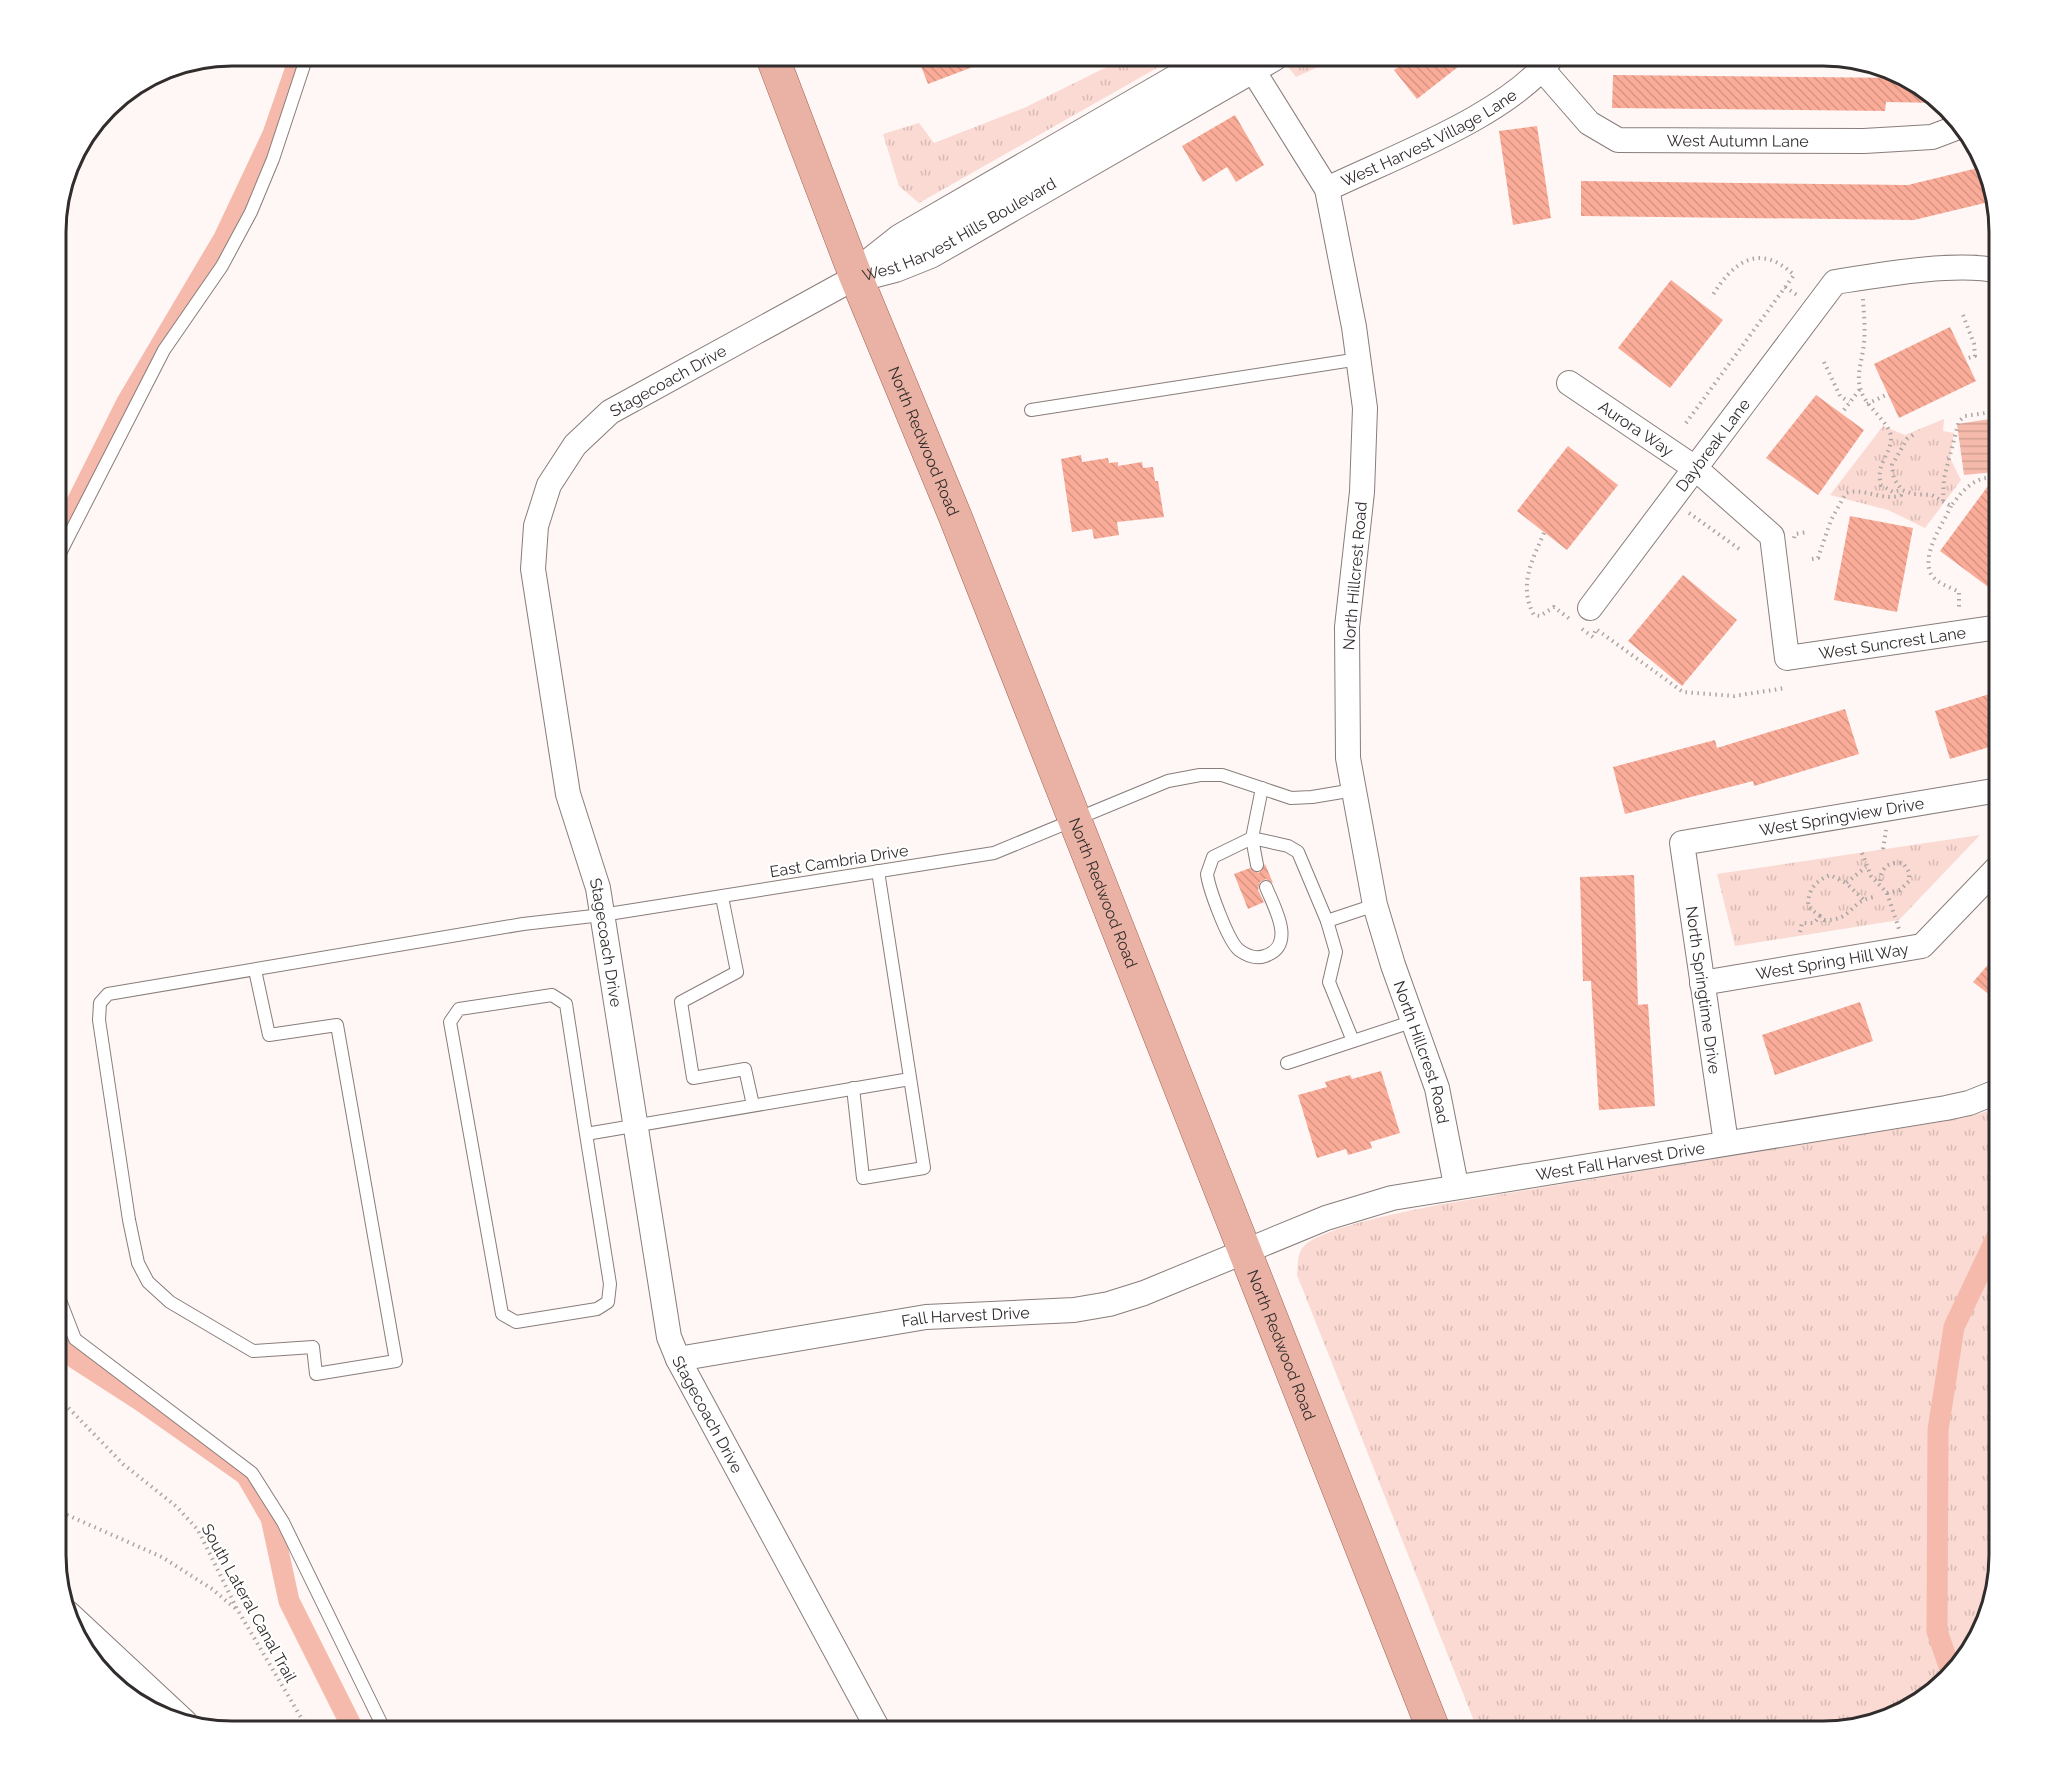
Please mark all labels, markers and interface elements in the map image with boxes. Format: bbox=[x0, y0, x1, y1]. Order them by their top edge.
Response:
street label: West Harvest Village Lane bbox=[1338, 85, 1520, 191]
street label: West Autumn Lane bbox=[1667, 131, 1809, 150]
street label: West Harvest Hills Boulevard bbox=[860, 173, 1059, 285]
street label: Stagecoach Drive bbox=[606, 341, 730, 421]
street label: North Redwood Road bbox=[885, 364, 963, 519]
street label: Daybreak Lane bbox=[1672, 395, 1754, 495]
street label: Aurora Way bbox=[1595, 396, 1677, 460]
street label: North Hillcrest Road bbox=[1339, 501, 1371, 651]
street label: West Suncrest Lane bbox=[1817, 622, 1967, 663]
street label: West Springview Drive bbox=[1758, 793, 1925, 839]
street label: North Redwood Road bbox=[1065, 815, 1142, 971]
street label: East Cambria Drive bbox=[768, 841, 910, 881]
street label: Stagecoach Drive bbox=[586, 875, 626, 1008]
street label: North Springtime Drive bbox=[1682, 905, 1724, 1075]
street label: West Spring Hill Way bbox=[1754, 939, 1910, 983]
street label: North Hillcrest Road bbox=[1390, 978, 1453, 1125]
street label: West Fall Harvest Drive bbox=[1534, 1138, 1706, 1184]
street label: North Redwood Road bbox=[1244, 1267, 1320, 1423]
street label: Fall Harvest Drive bbox=[900, 1303, 1030, 1331]
street label: Stagecoach Drive bbox=[668, 1352, 747, 1476]
street label: South Lateral Canal Trail bbox=[198, 1521, 301, 1686]

